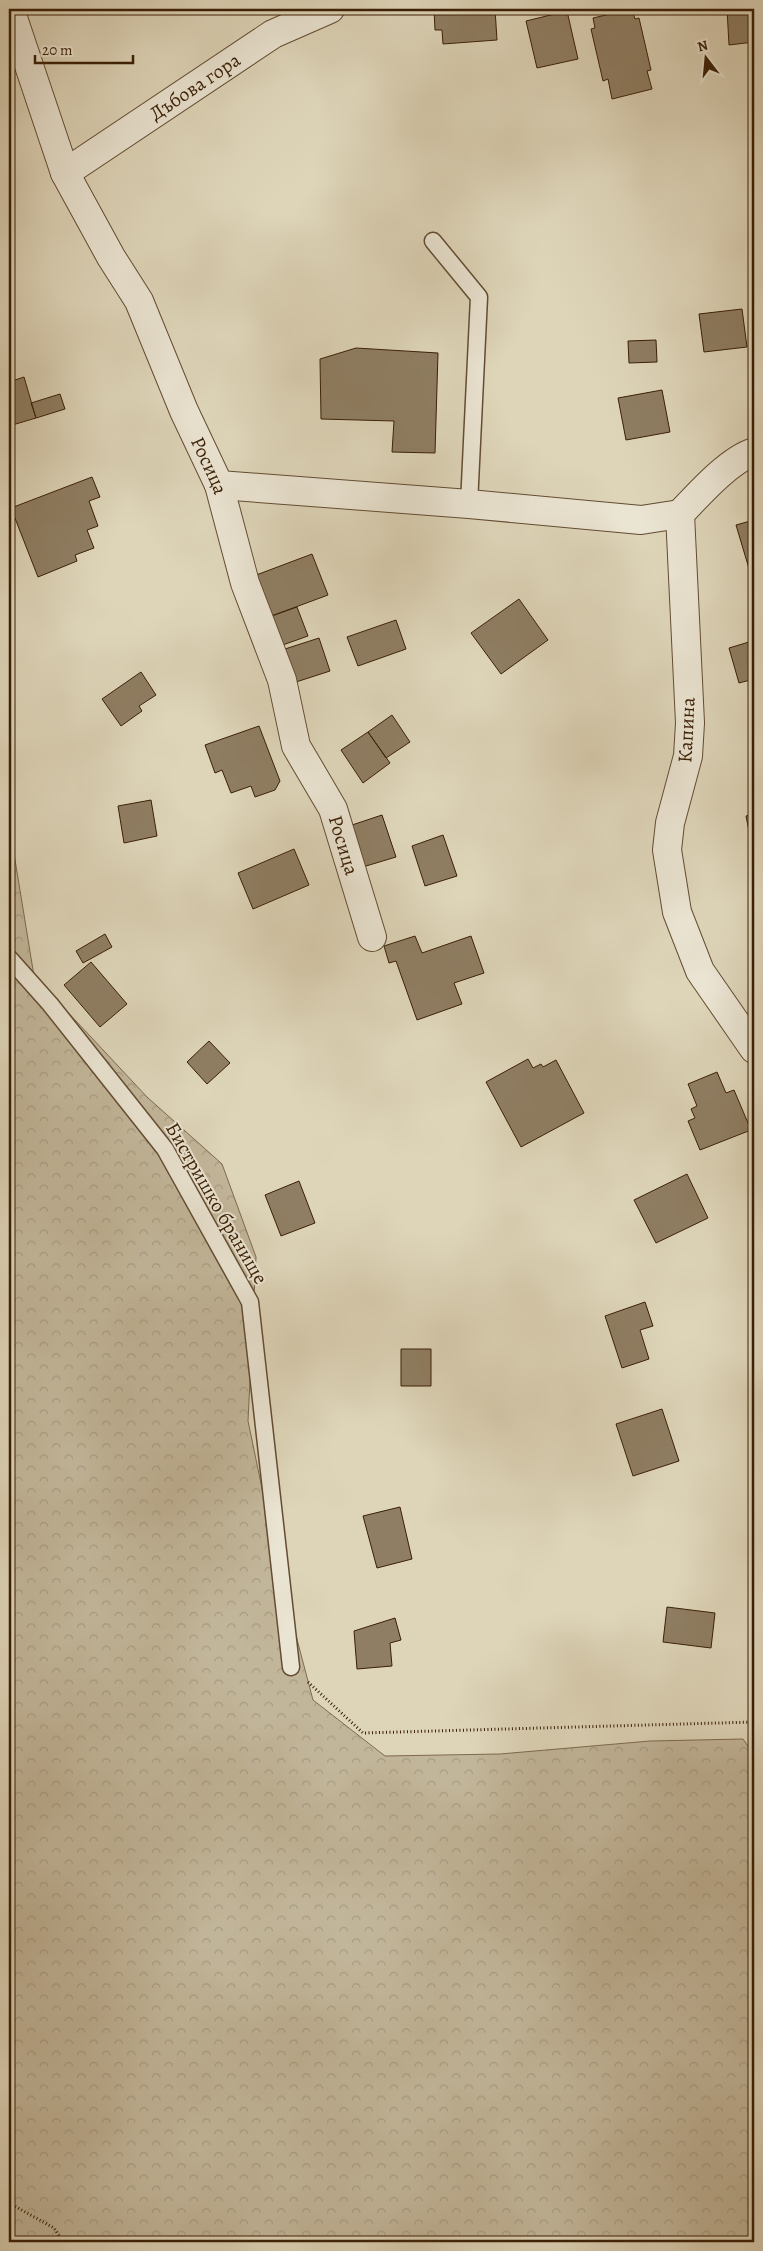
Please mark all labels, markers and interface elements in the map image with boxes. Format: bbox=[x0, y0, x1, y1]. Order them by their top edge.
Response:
scale bar bbox=[35, 32, 132, 64]
north arrow bbox=[680, 32, 730, 82]
text: N bbox=[695, 35, 710, 57]
text: 20 m bbox=[42, 40, 73, 60]
street label: Дъбова гора bbox=[144, 46, 246, 127]
street label: Росица bbox=[184, 432, 234, 498]
street label: Капина bbox=[671, 696, 702, 764]
street label: Росица bbox=[322, 812, 366, 879]
street label: Бистришко бранище bbox=[159, 1117, 274, 1289]

